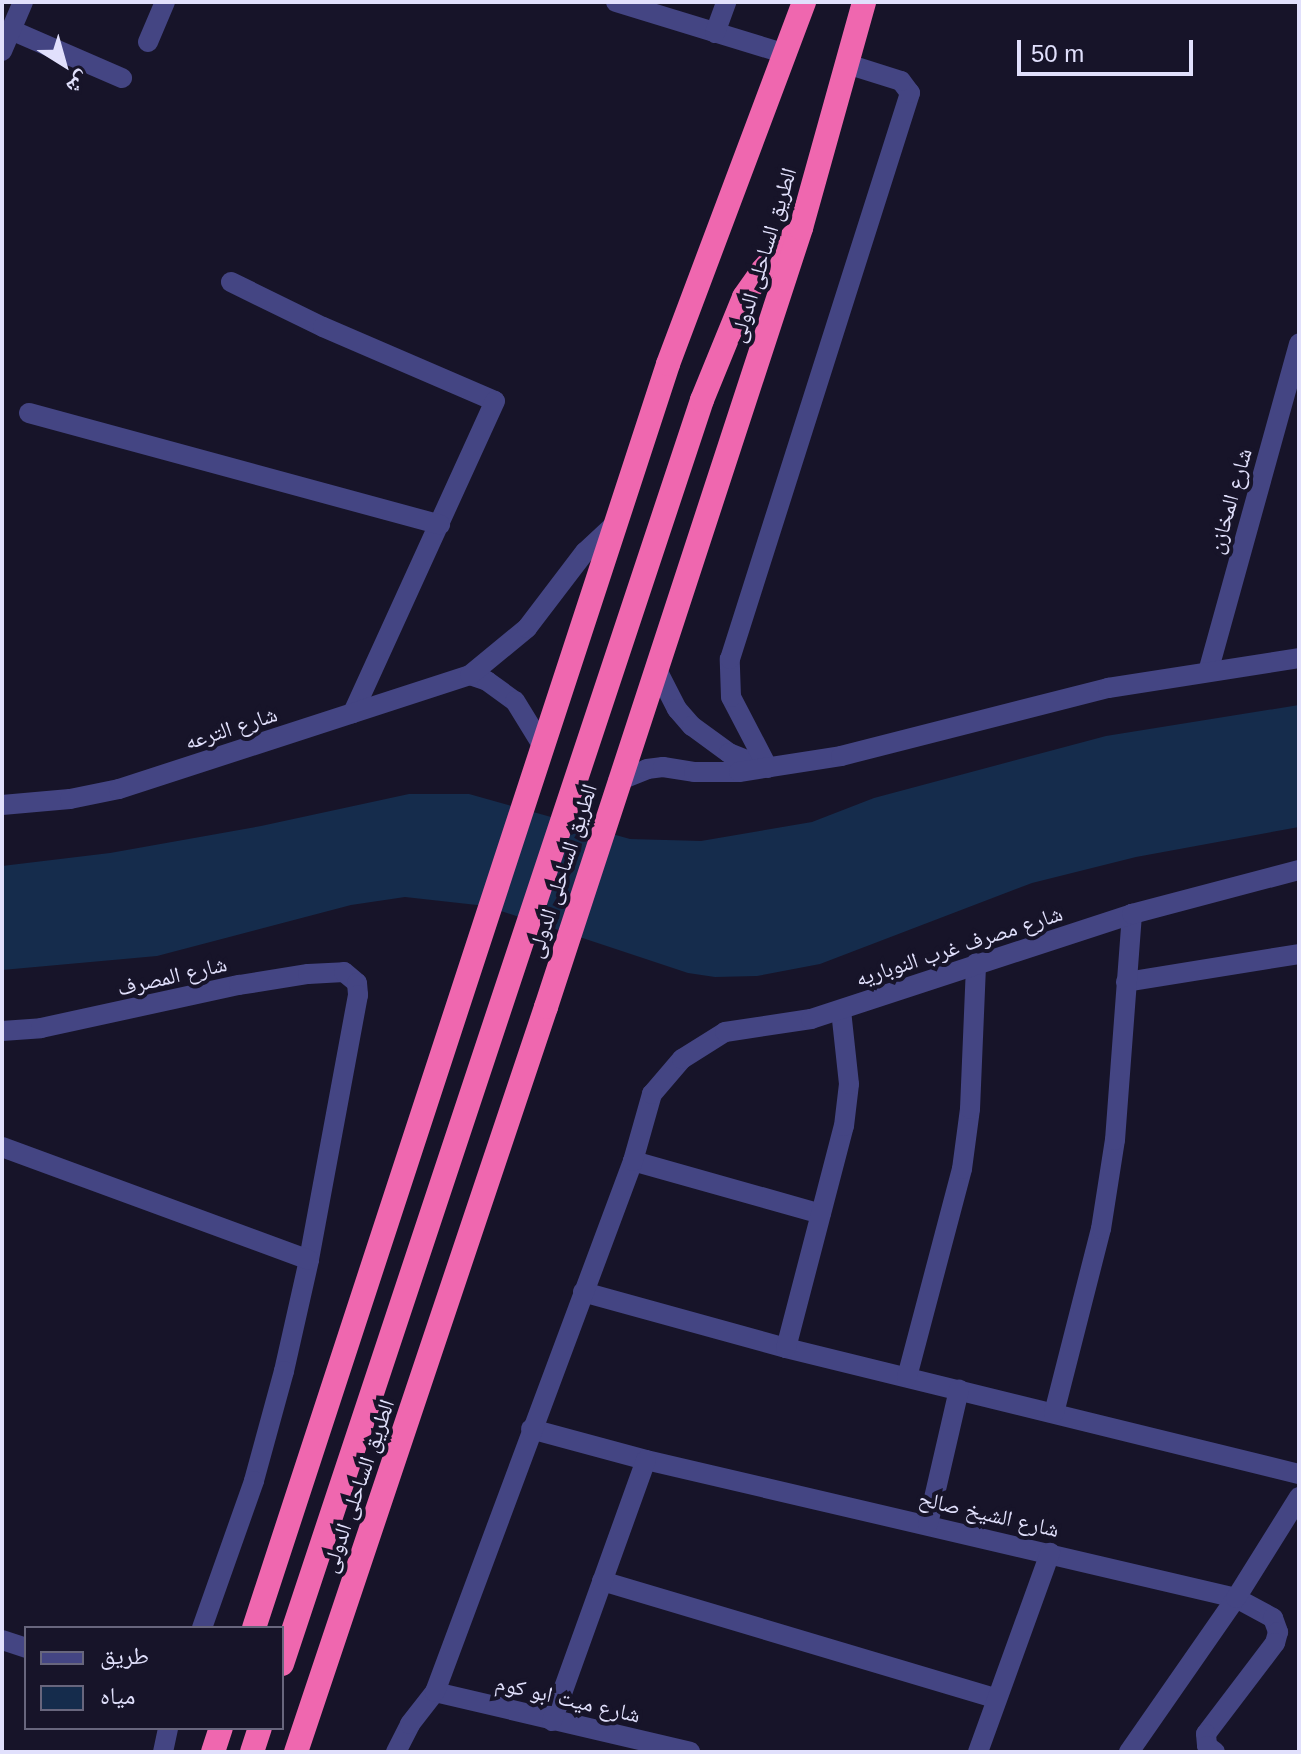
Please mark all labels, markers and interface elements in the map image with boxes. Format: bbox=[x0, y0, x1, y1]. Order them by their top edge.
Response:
north arrow bbox=[24, 24, 104, 104]
scale bar bbox=[1021, 24, 1197, 74]
text: 50 m bbox=[1031, 40, 1084, 67]
text: ش bbox=[62, 67, 96, 101]
street label: الطريق الساحلى الدولى bbox=[724, 164, 802, 346]
street label: شارع المخازن bbox=[1202, 445, 1258, 557]
street label: شارع الترعه bbox=[181, 701, 281, 755]
street label: الطريق الساحلى الدولى bbox=[521, 781, 603, 961]
street label: شارع مصرف غرب النوباريه bbox=[852, 900, 1066, 992]
street label: شارع المصرف bbox=[115, 951, 229, 1001]
street label: الطريق الساحلى الدولى bbox=[316, 1396, 400, 1576]
street label: شارع الشيخ صالح bbox=[916, 1485, 1062, 1543]
legend bbox=[24, 1626, 284, 1730]
text: طريق bbox=[100, 1642, 149, 1669]
street label: شارع ميت ابو كوم bbox=[493, 1670, 643, 1728]
text: مياه bbox=[100, 1682, 135, 1709]

